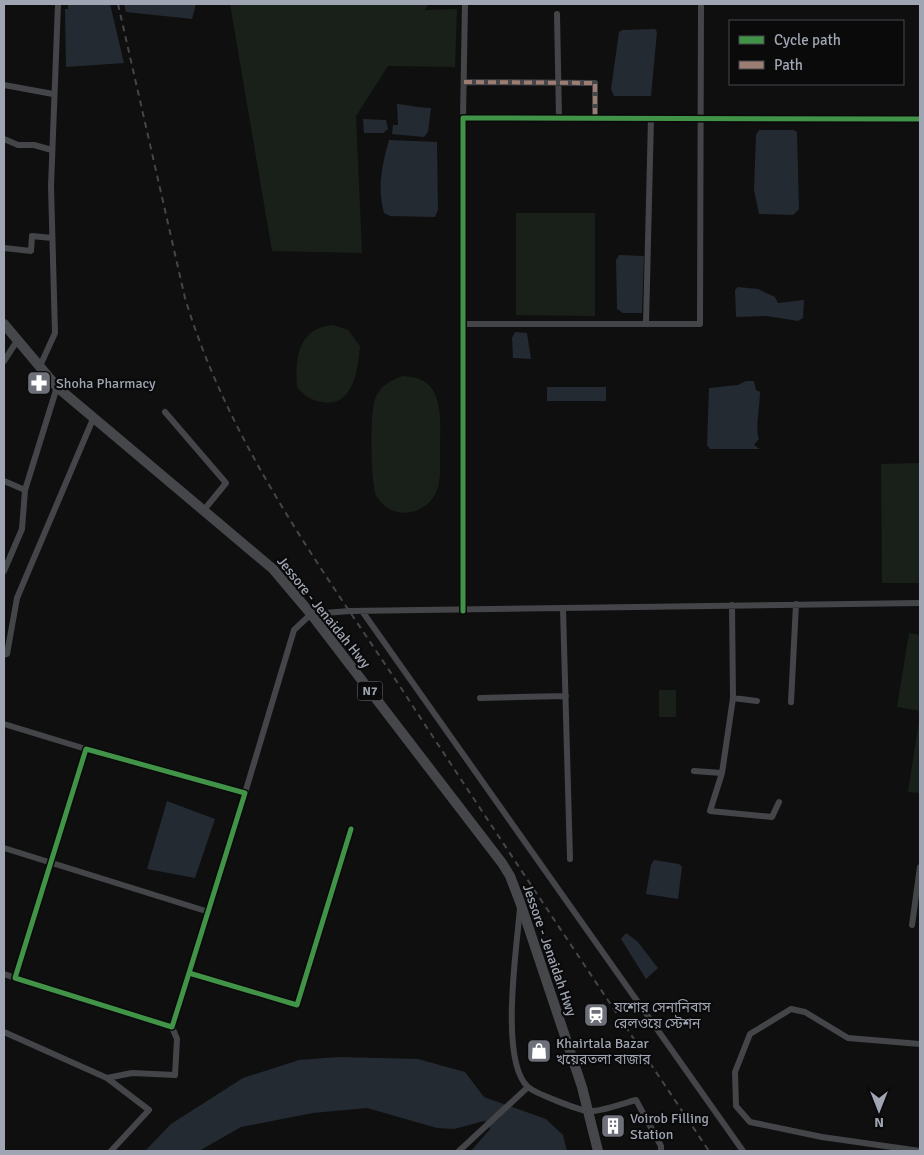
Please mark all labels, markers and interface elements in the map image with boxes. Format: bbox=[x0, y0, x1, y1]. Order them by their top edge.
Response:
legend bbox=[729, 20, 904, 85]
text: Cycle path bbox=[774, 31, 841, 49]
text: Path bbox=[774, 56, 803, 74]
pharmacy icon: Shoha Pharmacy bbox=[26, 370, 52, 396]
place label: Shoha Pharmacy bbox=[56, 375, 156, 392]
street label: Jessore - Jenaidah Hwy bbox=[273, 553, 374, 672]
road number: N7 bbox=[358, 681, 382, 700]
street label: Jessore - Jenaidah Hwy bbox=[519, 882, 580, 1019]
place label: যশোর সেনানিবাস রেলওয়ে স্টেশন bbox=[613, 999, 711, 1032]
station icon: যশোর সেনানিবাস রেলওয়ে স্টেশন bbox=[583, 1002, 609, 1028]
place label: Khairtala Bazar খয়েরতলা বাজার bbox=[556, 1035, 651, 1068]
shop icon: Khairtala Bazar খয়েরতলা বাজার bbox=[526, 1038, 552, 1064]
north arrow bbox=[854, 1085, 904, 1135]
place label: Voirob Filling Station bbox=[630, 1110, 709, 1143]
building icon: Voirob Filling Station bbox=[600, 1113, 626, 1139]
text: N bbox=[874, 1114, 884, 1131]

